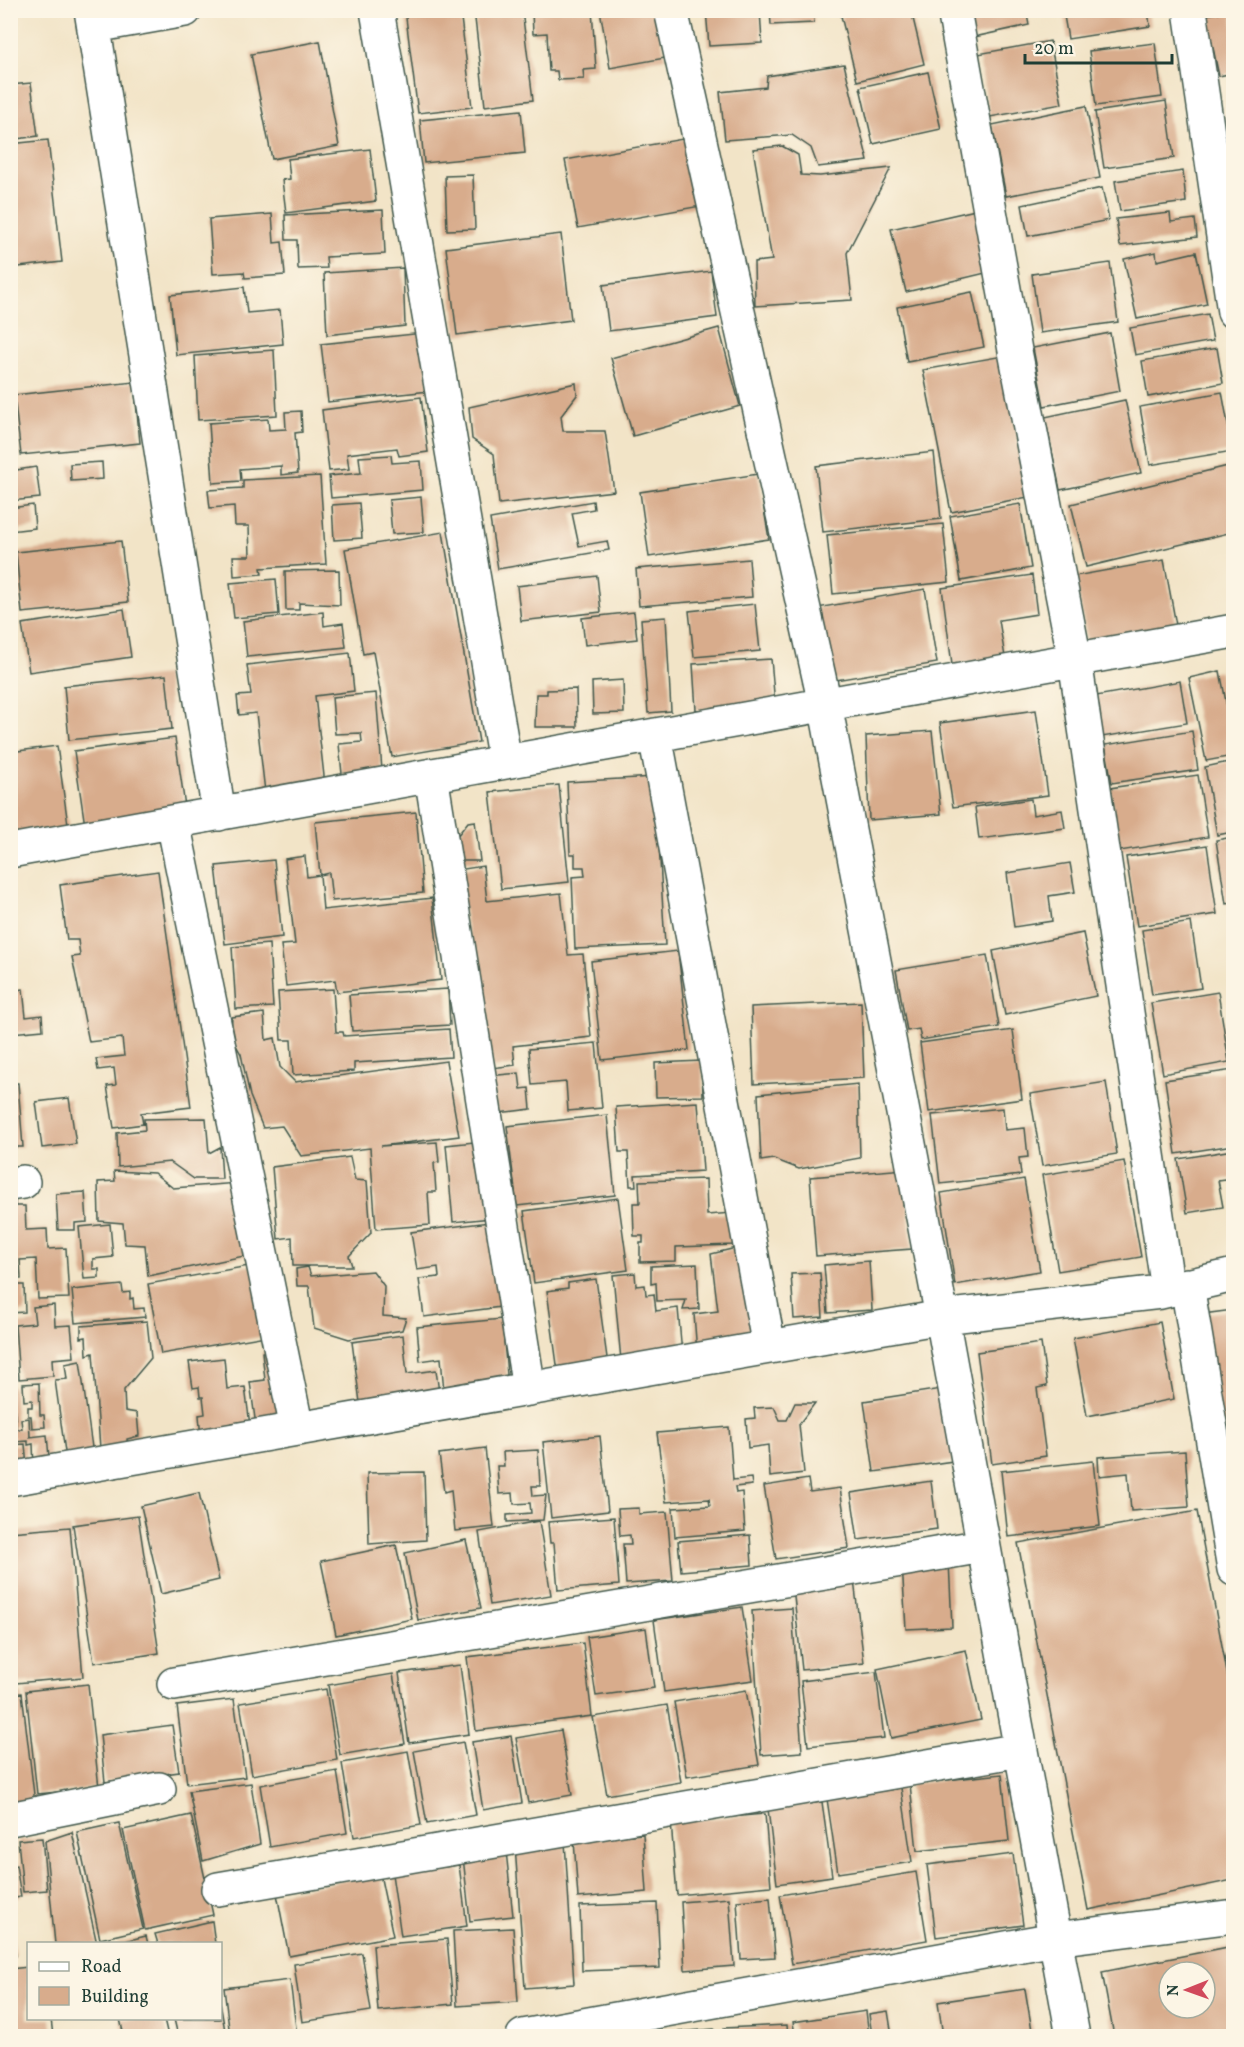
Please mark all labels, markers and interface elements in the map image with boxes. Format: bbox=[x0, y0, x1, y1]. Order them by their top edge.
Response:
scale bar bbox=[1025, 27, 1172, 65]
text: 20 m bbox=[1034, 37, 1074, 62]
legend bbox=[27, 1942, 222, 2020]
text: Road bbox=[81, 1955, 122, 1980]
north arrow bbox=[1157, 1960, 1217, 2020]
text: N bbox=[1163, 1984, 1185, 1996]
text: Building bbox=[81, 1985, 149, 2010]

